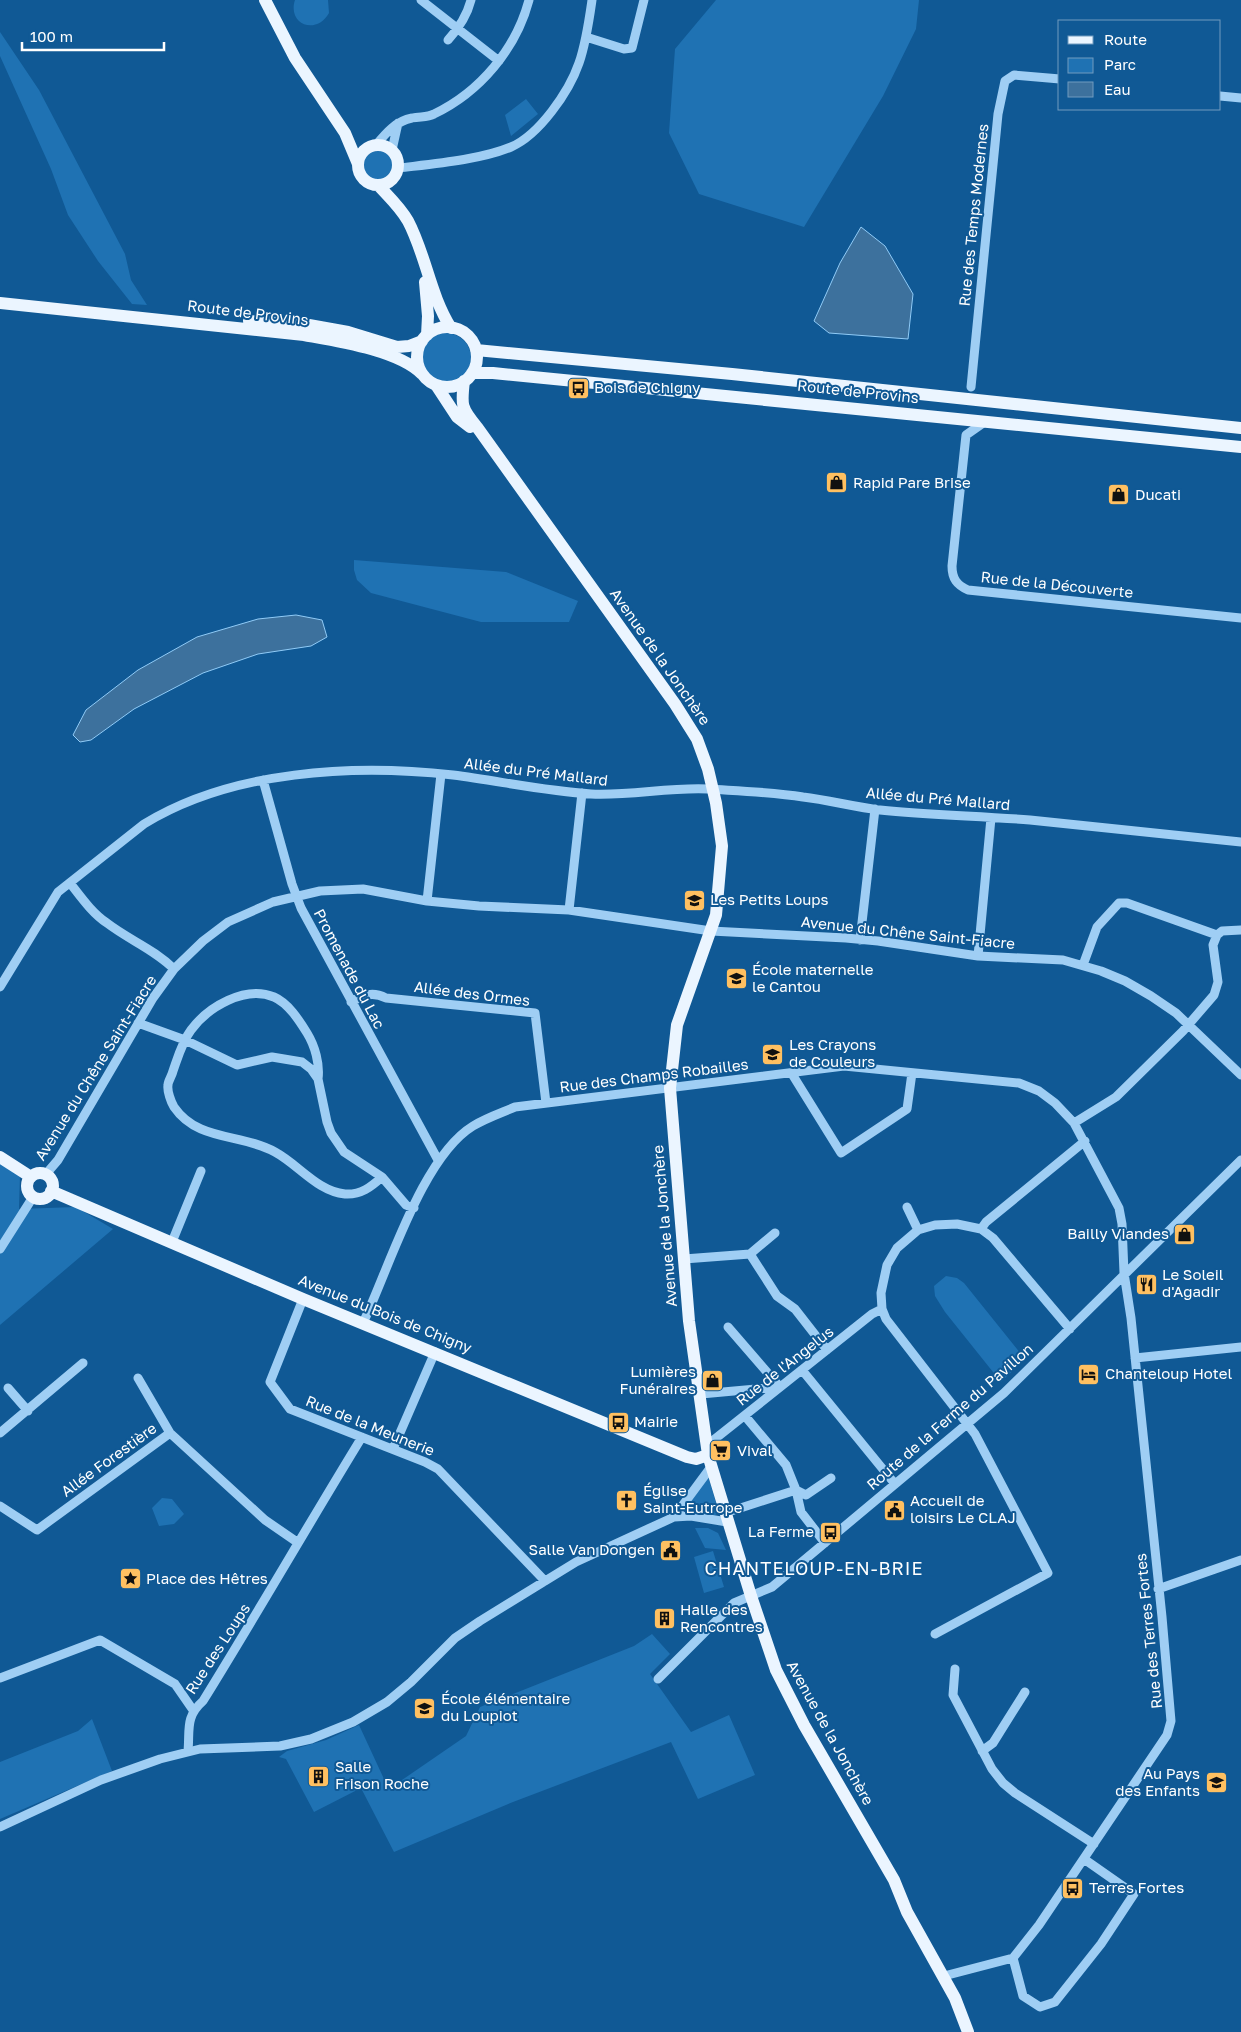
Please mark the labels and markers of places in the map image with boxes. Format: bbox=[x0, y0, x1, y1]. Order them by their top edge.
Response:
bus stop icon: Bois de Chigny bbox=[566, 376, 590, 400]
place label: Bois de Chigny bbox=[594, 378, 701, 396]
shop icon: Rapid Pare Brise bbox=[825, 471, 849, 495]
place label: Rapid Pare Brise bbox=[853, 473, 971, 491]
shop icon: Ducati bbox=[1107, 483, 1131, 507]
place label: Ducati bbox=[1135, 485, 1181, 503]
school or university icon: Les Petits Loups bbox=[682, 888, 706, 912]
place label: Les Petits Loups bbox=[710, 890, 829, 908]
place label: École maternelle le Cantou bbox=[752, 960, 874, 995]
school or university icon: École maternelle le Cantou bbox=[724, 967, 748, 991]
place label: Les Crayons de Couleurs bbox=[789, 1035, 876, 1070]
school or university icon: Les Crayons de Couleurs bbox=[761, 1042, 785, 1066]
shop icon: Bailly Viandes bbox=[1173, 1222, 1197, 1246]
place label: Bailly Viandes bbox=[1067, 1224, 1169, 1242]
place label: Le Soleil d'Agadir bbox=[1162, 1265, 1224, 1300]
restaurant icon: Le Soleil d'Agadir bbox=[1134, 1272, 1158, 1296]
place label: Lumières Funéraires bbox=[620, 1362, 696, 1397]
hotel icon: Chanteloup Hotel bbox=[1077, 1362, 1101, 1386]
place label: Chanteloup Hotel bbox=[1105, 1364, 1232, 1382]
shop icon: Lumières Funéraires bbox=[700, 1369, 724, 1393]
bus stop icon: Mairie bbox=[606, 1410, 630, 1434]
place label: Mairie bbox=[634, 1412, 678, 1430]
supermarket icon: Vival bbox=[709, 1439, 733, 1463]
place label: Vival bbox=[737, 1441, 772, 1459]
place label: Église Saint-Eutrope bbox=[643, 1481, 743, 1516]
church icon: Église Saint-Eutrope bbox=[615, 1488, 639, 1512]
place label: Accueil de loisirs Le CLAJ bbox=[910, 1491, 1016, 1526]
public building icon: Accueil de loisirs Le CLAJ bbox=[882, 1498, 906, 1522]
bus stop icon: La Ferme bbox=[818, 1520, 842, 1544]
place label: La Ferme bbox=[748, 1522, 814, 1540]
public building icon: Salle Van Dongen bbox=[659, 1538, 683, 1562]
place label: Salle Van Dongen bbox=[529, 1540, 655, 1558]
place icon: Place des Hêtres bbox=[118, 1567, 142, 1591]
place label: Place des Hêtres bbox=[146, 1569, 268, 1587]
place label: Halle des Rencontres bbox=[680, 1600, 763, 1635]
building icon: Halle des Rencontres bbox=[652, 1607, 676, 1631]
place label: École élémentaire du Loupiot bbox=[441, 1689, 571, 1724]
school or university icon: École élémentaire du Loupiot bbox=[413, 1696, 437, 1720]
place label: Salle Frison Roche bbox=[335, 1757, 429, 1792]
building icon: Salle Frison Roche bbox=[307, 1764, 331, 1788]
place label: Au Pays des Enfants bbox=[1115, 1764, 1200, 1799]
school or university icon: Au Pays des Enfants bbox=[1204, 1771, 1228, 1795]
bus stop icon: Terres Fortes bbox=[1061, 1876, 1085, 1900]
place label: Terres Fortes bbox=[1089, 1878, 1184, 1896]

